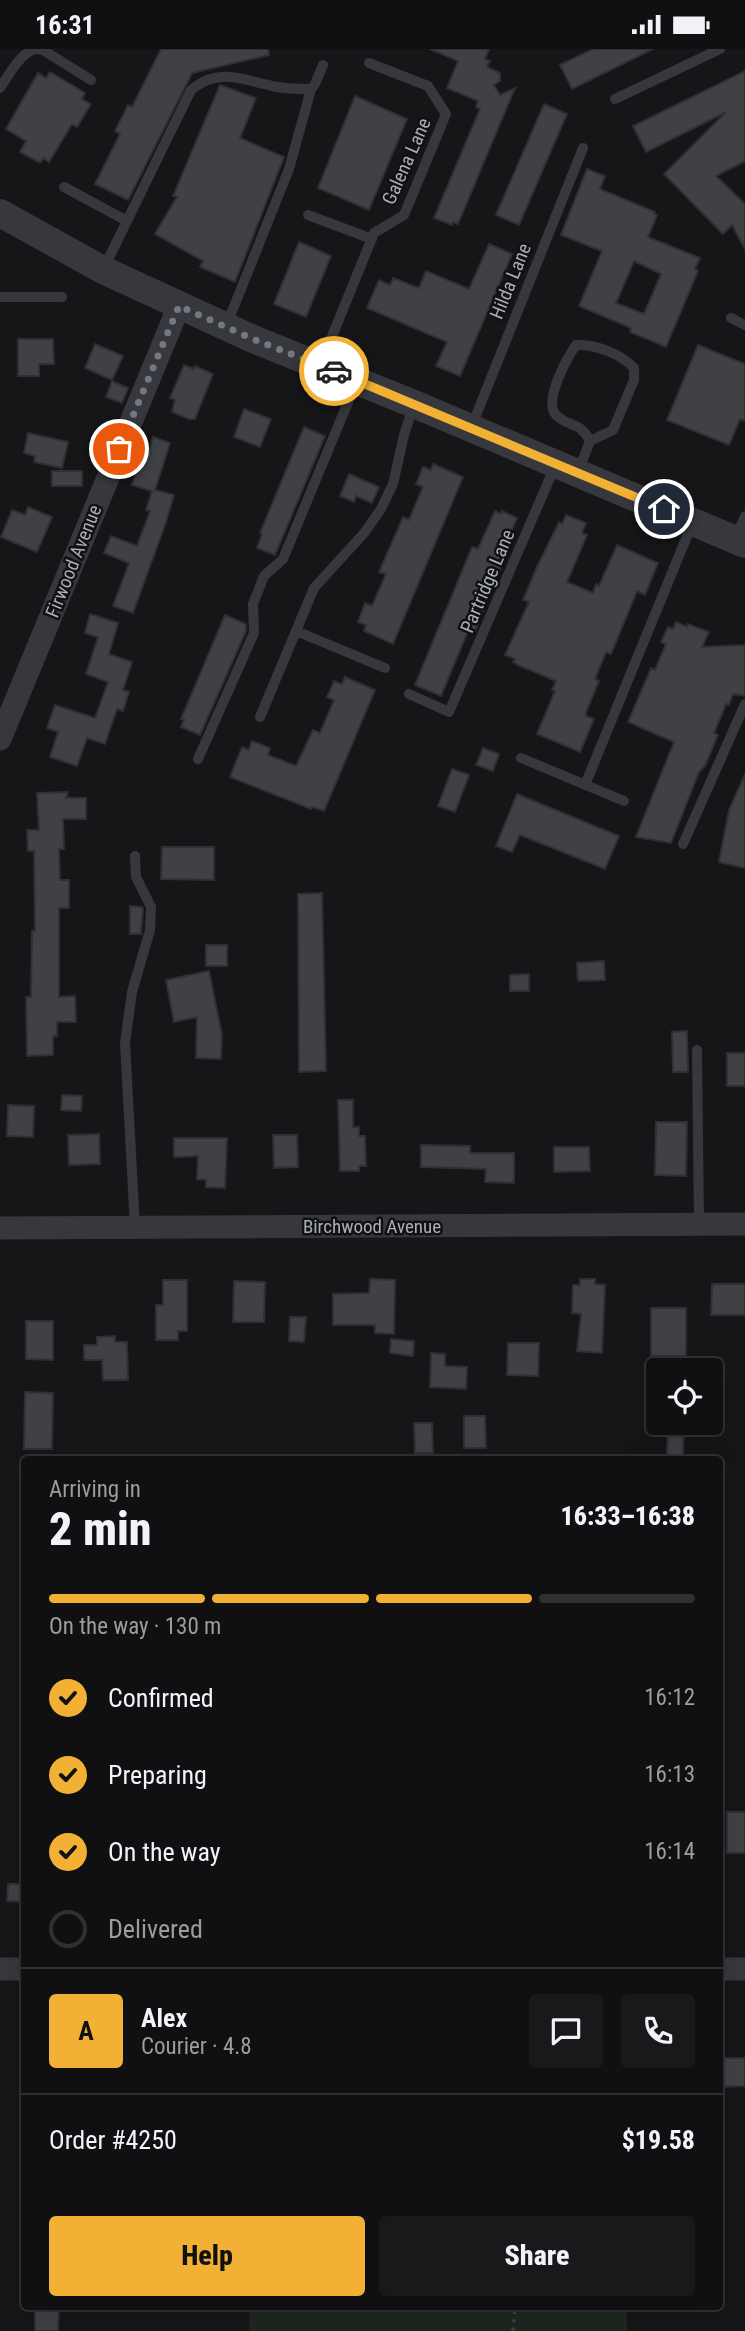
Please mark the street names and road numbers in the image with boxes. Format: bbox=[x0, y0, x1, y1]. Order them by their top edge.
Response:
street label: Galena Lane bbox=[377, 114, 436, 208]
street label: Hilda Lane bbox=[485, 240, 536, 322]
street label: Firwood Avenue bbox=[40, 501, 107, 621]
street label: Partridge Lane bbox=[455, 526, 520, 636]
street label: Birchwood Avenue bbox=[303, 1215, 441, 1238]

